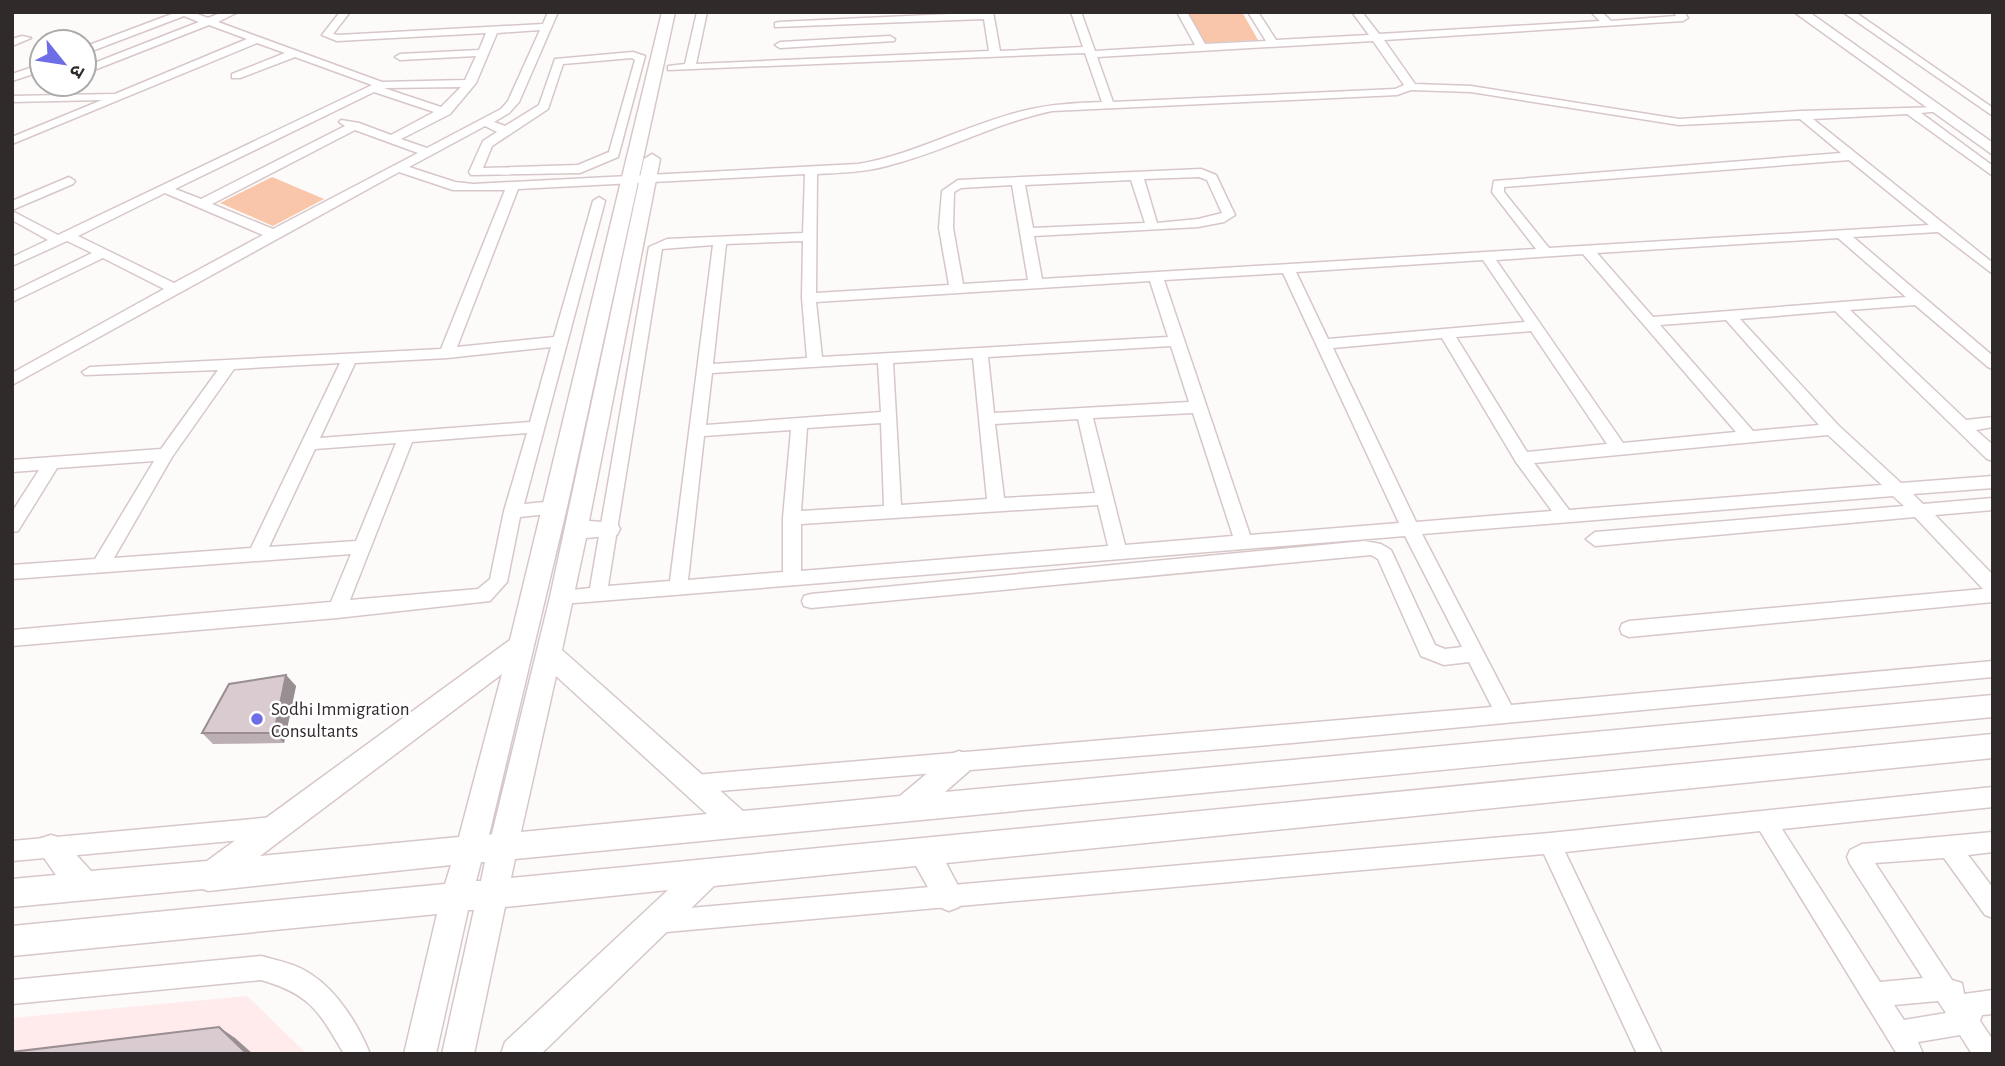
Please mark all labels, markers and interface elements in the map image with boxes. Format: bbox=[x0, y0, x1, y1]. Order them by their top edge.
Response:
north arrow bbox=[28, 28, 98, 98]
text: उ bbox=[65, 61, 87, 81]
place label: Sodhi Immigration Consultants bbox=[271, 700, 410, 741]
marker: Sodhi Immigration Consultants bbox=[249, 711, 265, 727]

